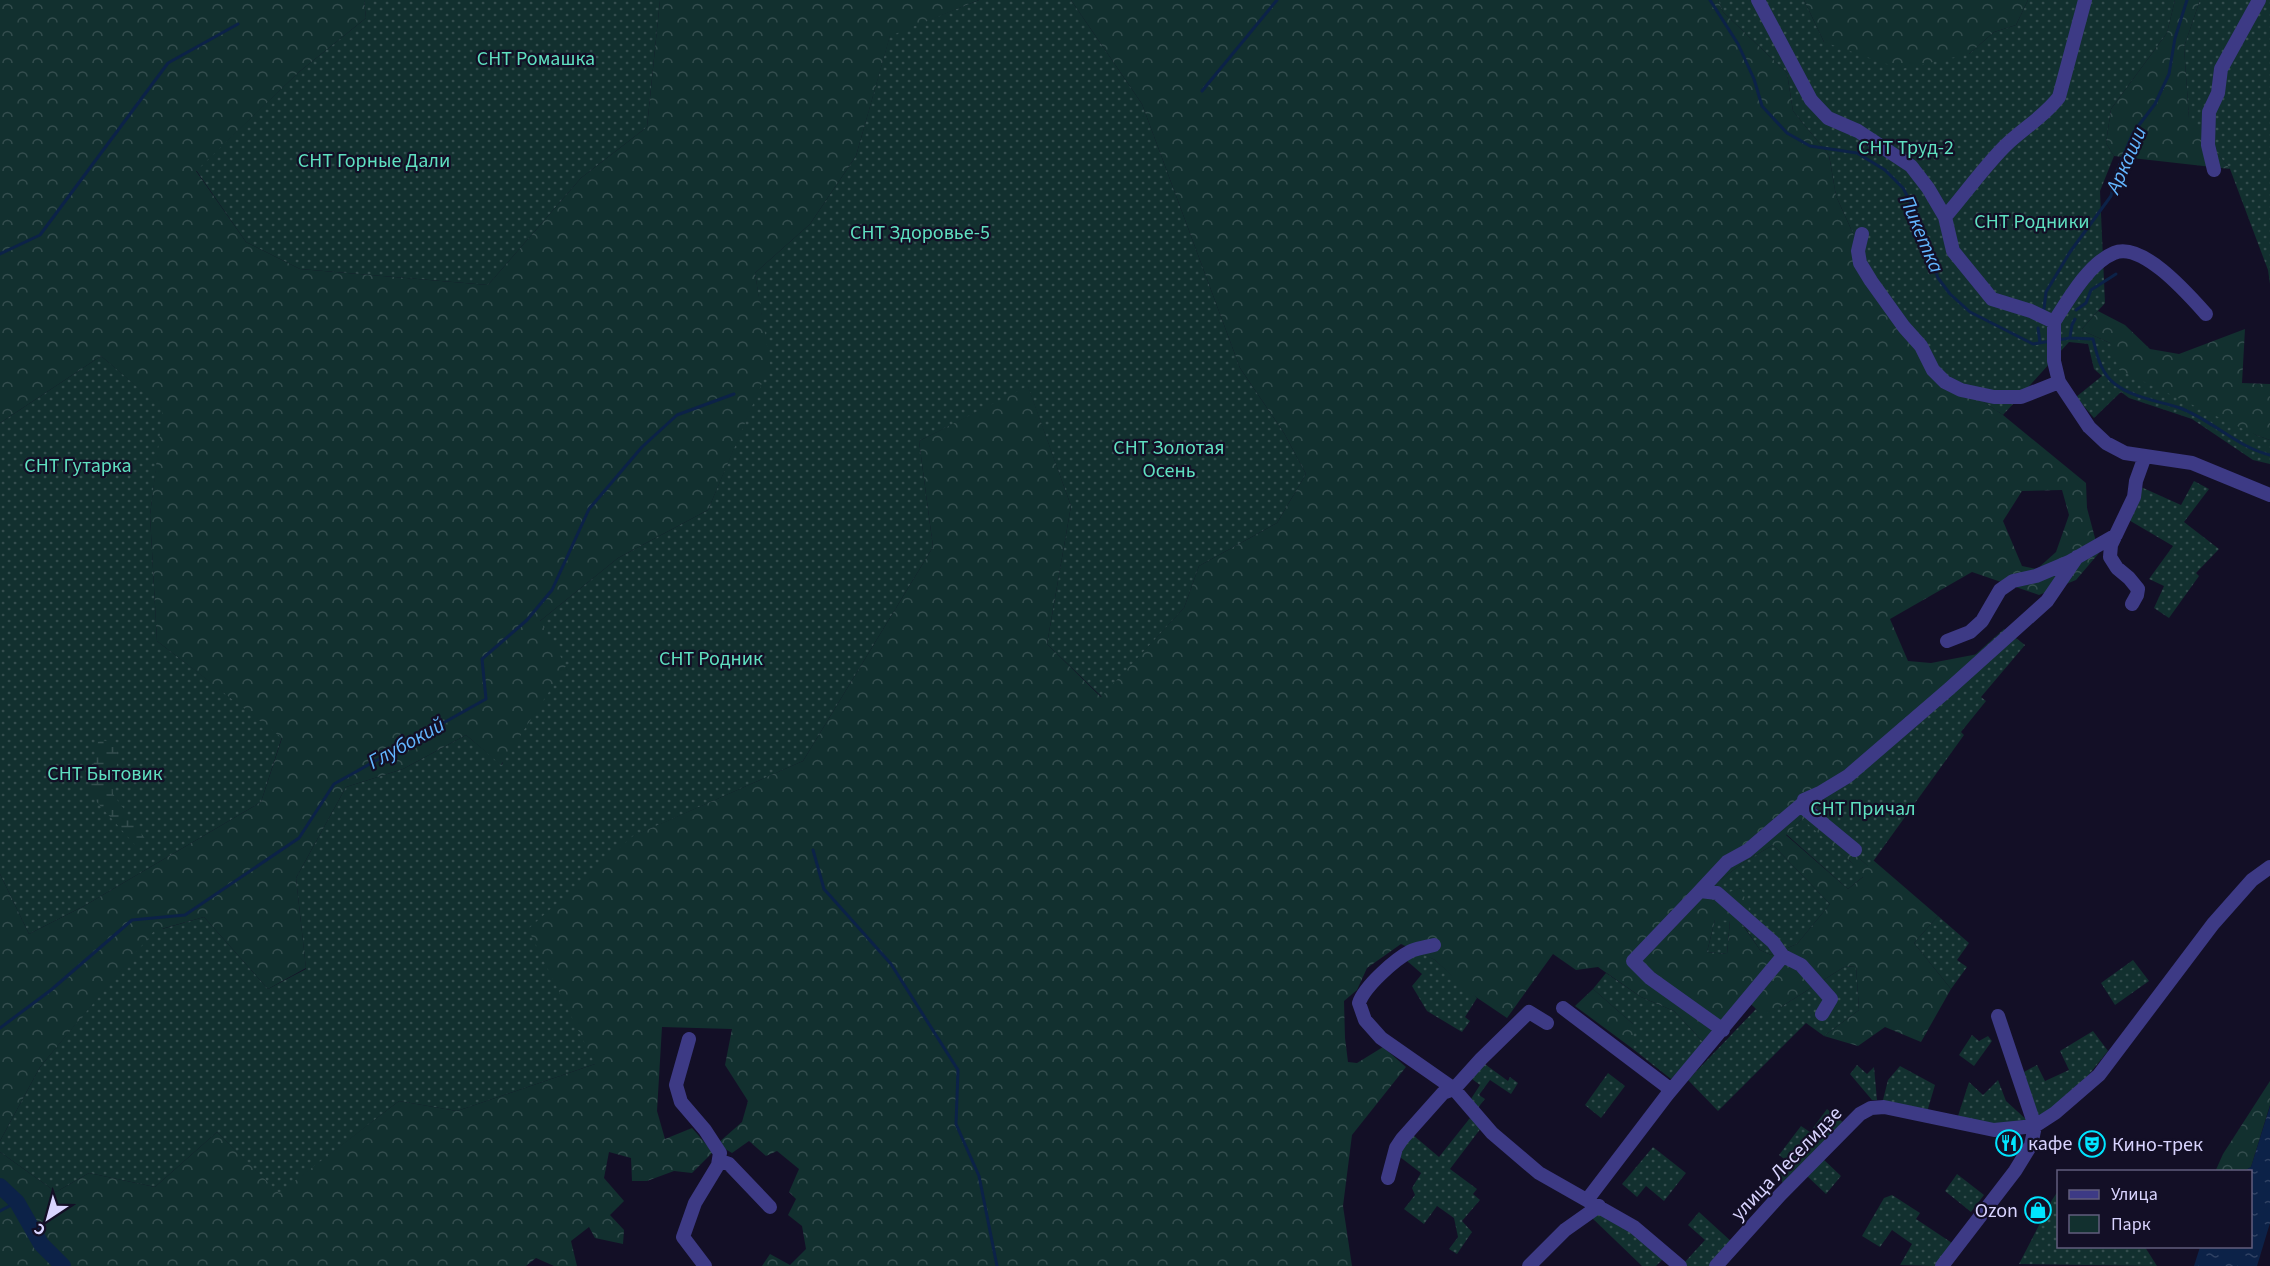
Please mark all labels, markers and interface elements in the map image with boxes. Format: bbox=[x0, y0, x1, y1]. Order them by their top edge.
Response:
park label: СНТ Ромашка bbox=[477, 45, 595, 73]
water label: Аркаши bbox=[2097, 122, 2154, 200]
park label: СНТ Труд-2 bbox=[1858, 134, 1954, 162]
park label: СНТ Горные Дали bbox=[298, 147, 450, 175]
water label: Пикетка bbox=[1892, 190, 1952, 278]
park label: СНТ Родники bbox=[1974, 208, 2090, 236]
park label: СНТ Здоровье-5 bbox=[850, 219, 990, 247]
park label: СНТ Золотая Осень bbox=[1113, 434, 1225, 485]
park label: СНТ Гутарка bbox=[24, 452, 132, 480]
park label: СНТ Родник bbox=[659, 645, 763, 673]
water label: Глубокий bbox=[362, 710, 450, 776]
park label: СНТ Бытовик bbox=[47, 760, 163, 788]
park label: СНТ Причал bbox=[1810, 795, 1916, 823]
street label: улица Леселидзе bbox=[1725, 1100, 1849, 1227]
restaurant icon: кафе bbox=[1994, 1128, 2024, 1158]
theatre icon: Кино-трек bbox=[2077, 1129, 2107, 1159]
place label: кафе bbox=[2028, 1130, 2072, 1158]
place label: Кино-трек bbox=[2112, 1131, 2203, 1159]
legend bbox=[2057, 1170, 2252, 1248]
text: Улица bbox=[2111, 1182, 2158, 1207]
north arrow bbox=[18, 1188, 78, 1248]
shop icon: Ozon bbox=[2023, 1195, 2053, 1225]
place label: Ozon bbox=[1975, 1197, 2018, 1225]
text: Парк bbox=[2111, 1212, 2151, 1237]
text: С bbox=[30, 1218, 50, 1241]

